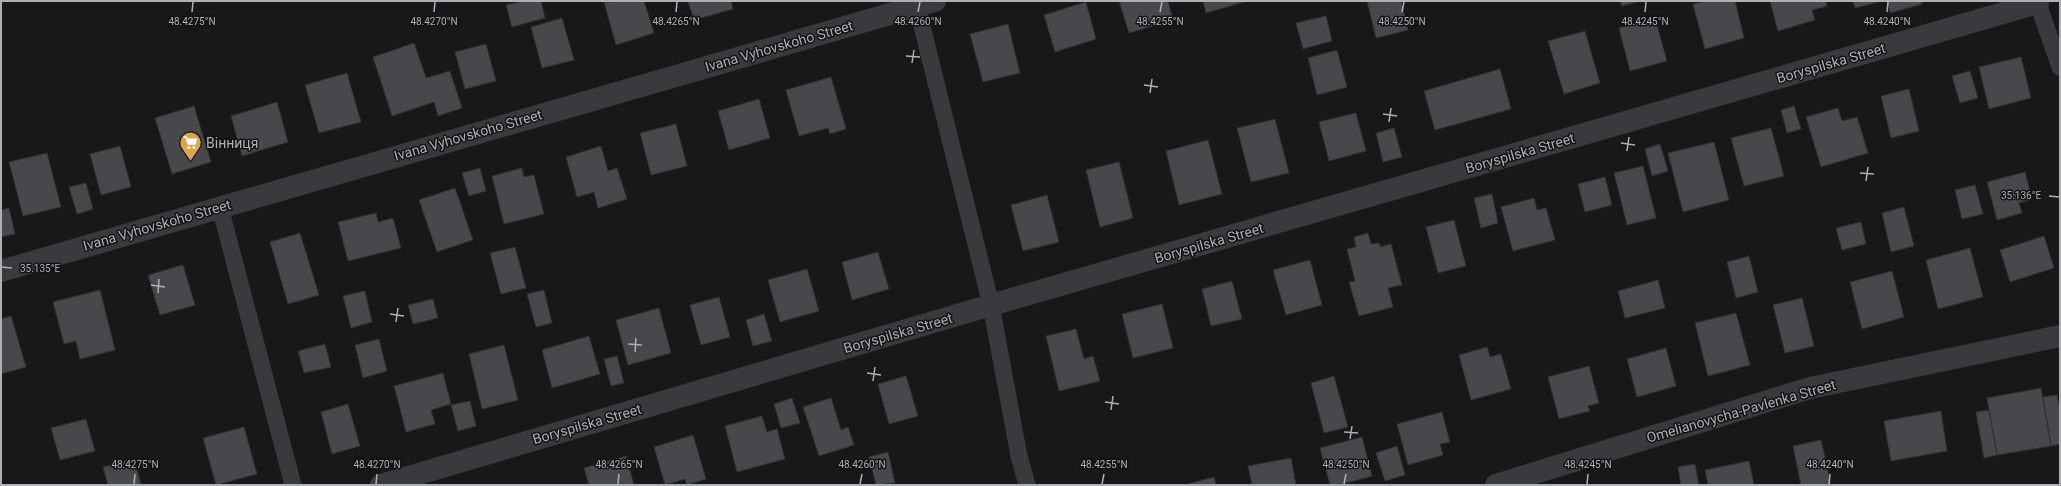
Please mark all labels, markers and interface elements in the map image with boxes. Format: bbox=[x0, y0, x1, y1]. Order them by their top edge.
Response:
text: 48.4275°N bbox=[168, 16, 216, 27]
text: 48.4270°N bbox=[410, 16, 458, 27]
text: 48.4265°N bbox=[652, 16, 700, 27]
text: 48.4260°N bbox=[894, 16, 942, 27]
text: 48.4255°N bbox=[1136, 16, 1184, 27]
text: 48.4250°N bbox=[1378, 16, 1426, 27]
text: 48.4245°N bbox=[1621, 16, 1669, 27]
text: 48.4240°N bbox=[1863, 16, 1911, 27]
street label: Ivana Vyhovskoho Street bbox=[703, 17, 855, 75]
street label: Boryspilska Street bbox=[1775, 40, 1888, 86]
street label: Ivana Vyhovskoho Street bbox=[392, 106, 544, 164]
supermarket icon: Вінниця bbox=[177, 130, 203, 163]
street label: Boryspilska Street bbox=[1464, 130, 1577, 176]
place label: Вінниця bbox=[206, 135, 258, 151]
text: 35.136°E bbox=[2001, 190, 2041, 201]
street label: Ivana Vyhovskoho Street bbox=[81, 196, 233, 254]
street label: Boryspilska Street bbox=[1153, 220, 1266, 266]
text: 35.135°E bbox=[20, 263, 60, 274]
street label: Boryspilska Street bbox=[842, 310, 955, 356]
street label: Omelianovycha-Pavlenka Street bbox=[1645, 376, 1838, 446]
street label: Boryspilska Street bbox=[531, 401, 644, 447]
text: 48.4275°N bbox=[111, 459, 159, 470]
text: 48.4270°N bbox=[353, 459, 401, 470]
text: 48.4265°N bbox=[595, 459, 643, 470]
text: 48.4260°N bbox=[838, 459, 886, 470]
text: 48.4255°N bbox=[1080, 459, 1128, 470]
text: 48.4250°N bbox=[1322, 459, 1370, 470]
text: 48.4245°N bbox=[1564, 459, 1612, 470]
text: 48.4240°N bbox=[1806, 459, 1854, 470]

